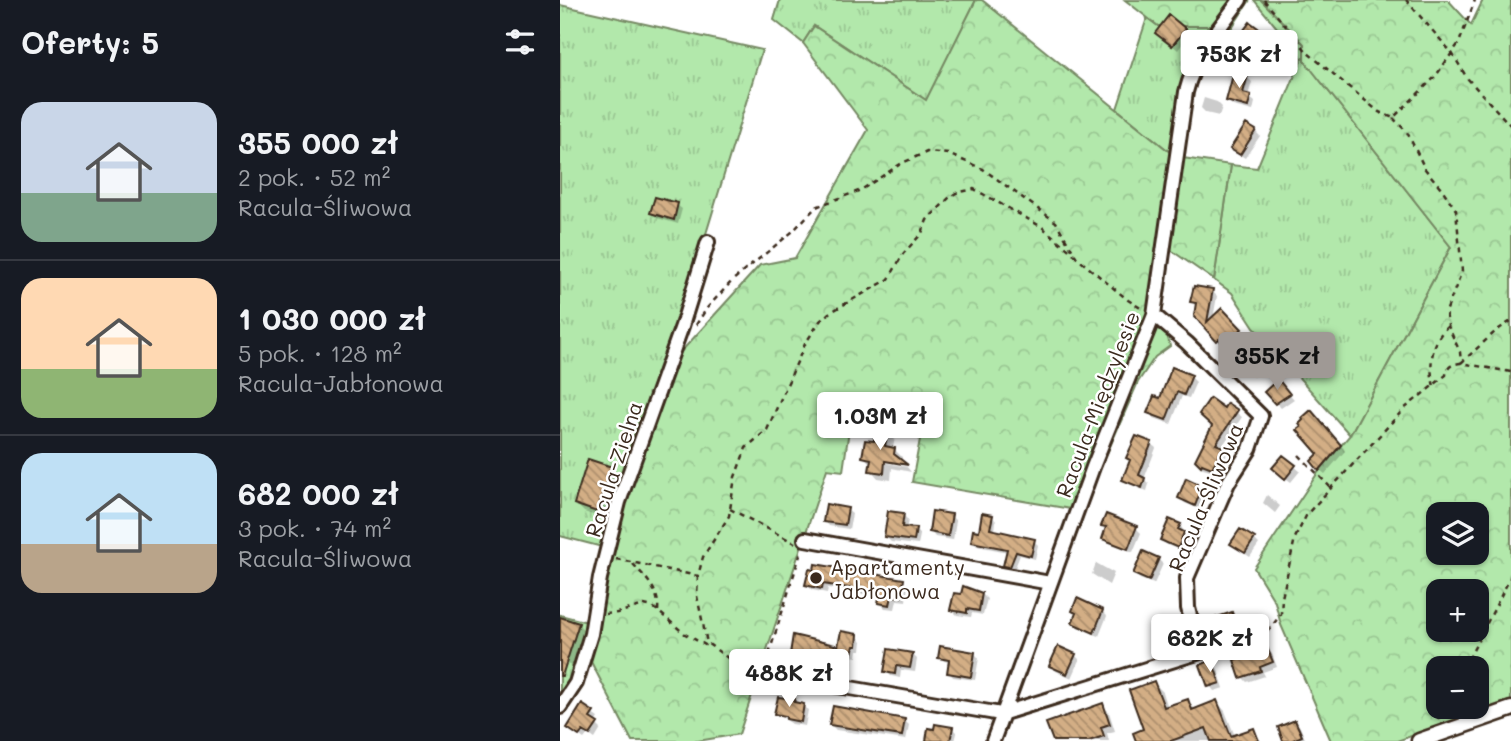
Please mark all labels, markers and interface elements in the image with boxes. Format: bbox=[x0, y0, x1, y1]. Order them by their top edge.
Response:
text: Oferty: 5 bbox=[21, 22, 159, 62]
icon: filters bbox=[501, 23, 539, 61]
pin: 753K zł bbox=[1174, 31, 1304, 90]
text: 753K zł bbox=[1197, 38, 1281, 68]
text: 355 000 zł bbox=[238, 122, 398, 162]
icon: home bbox=[77, 130, 161, 214]
text: 2 pok. · 52 m² bbox=[238, 162, 390, 192]
text: Racula-Śliwowa bbox=[238, 192, 412, 222]
text: 1 030 000 zł bbox=[238, 298, 426, 338]
icon: home bbox=[77, 306, 161, 390]
street label: Racula-Międzylesie bbox=[1049, 307, 1145, 501]
pin: 355K zł bbox=[1212, 332, 1342, 392]
text: 5 pok. · 128 m² bbox=[238, 338, 402, 368]
text: 355K zł bbox=[1234, 340, 1320, 370]
text: Racula-Jabłonowa bbox=[238, 368, 444, 398]
pin: 1.03M zł bbox=[808, 392, 952, 452]
street label: Racula-Zielna bbox=[578, 398, 648, 540]
text: 1.03M zł bbox=[833, 400, 927, 430]
street label: Racula-Śliwowa bbox=[1161, 418, 1249, 576]
text: 682 000 zł bbox=[238, 473, 399, 513]
icon: home bbox=[77, 481, 161, 565]
map controls bbox=[1426, 502, 1489, 719]
button: layers bbox=[1426, 502, 1489, 565]
text: 3 pok. · 74 m² bbox=[238, 513, 391, 543]
text: Racula-Śliwowa bbox=[238, 543, 412, 573]
place label: Apartamenty Jabłonowa bbox=[830, 553, 965, 604]
marker: Apartamenty Jabłonowa bbox=[808, 570, 824, 586]
button: + bbox=[1426, 579, 1489, 642]
pin: 682K zł bbox=[1145, 614, 1275, 674]
text: 682K zł bbox=[1167, 622, 1253, 652]
pin: 488K zł bbox=[724, 650, 854, 709]
button: − bbox=[1426, 656, 1489, 719]
text: 488K zł bbox=[745, 657, 833, 687]

